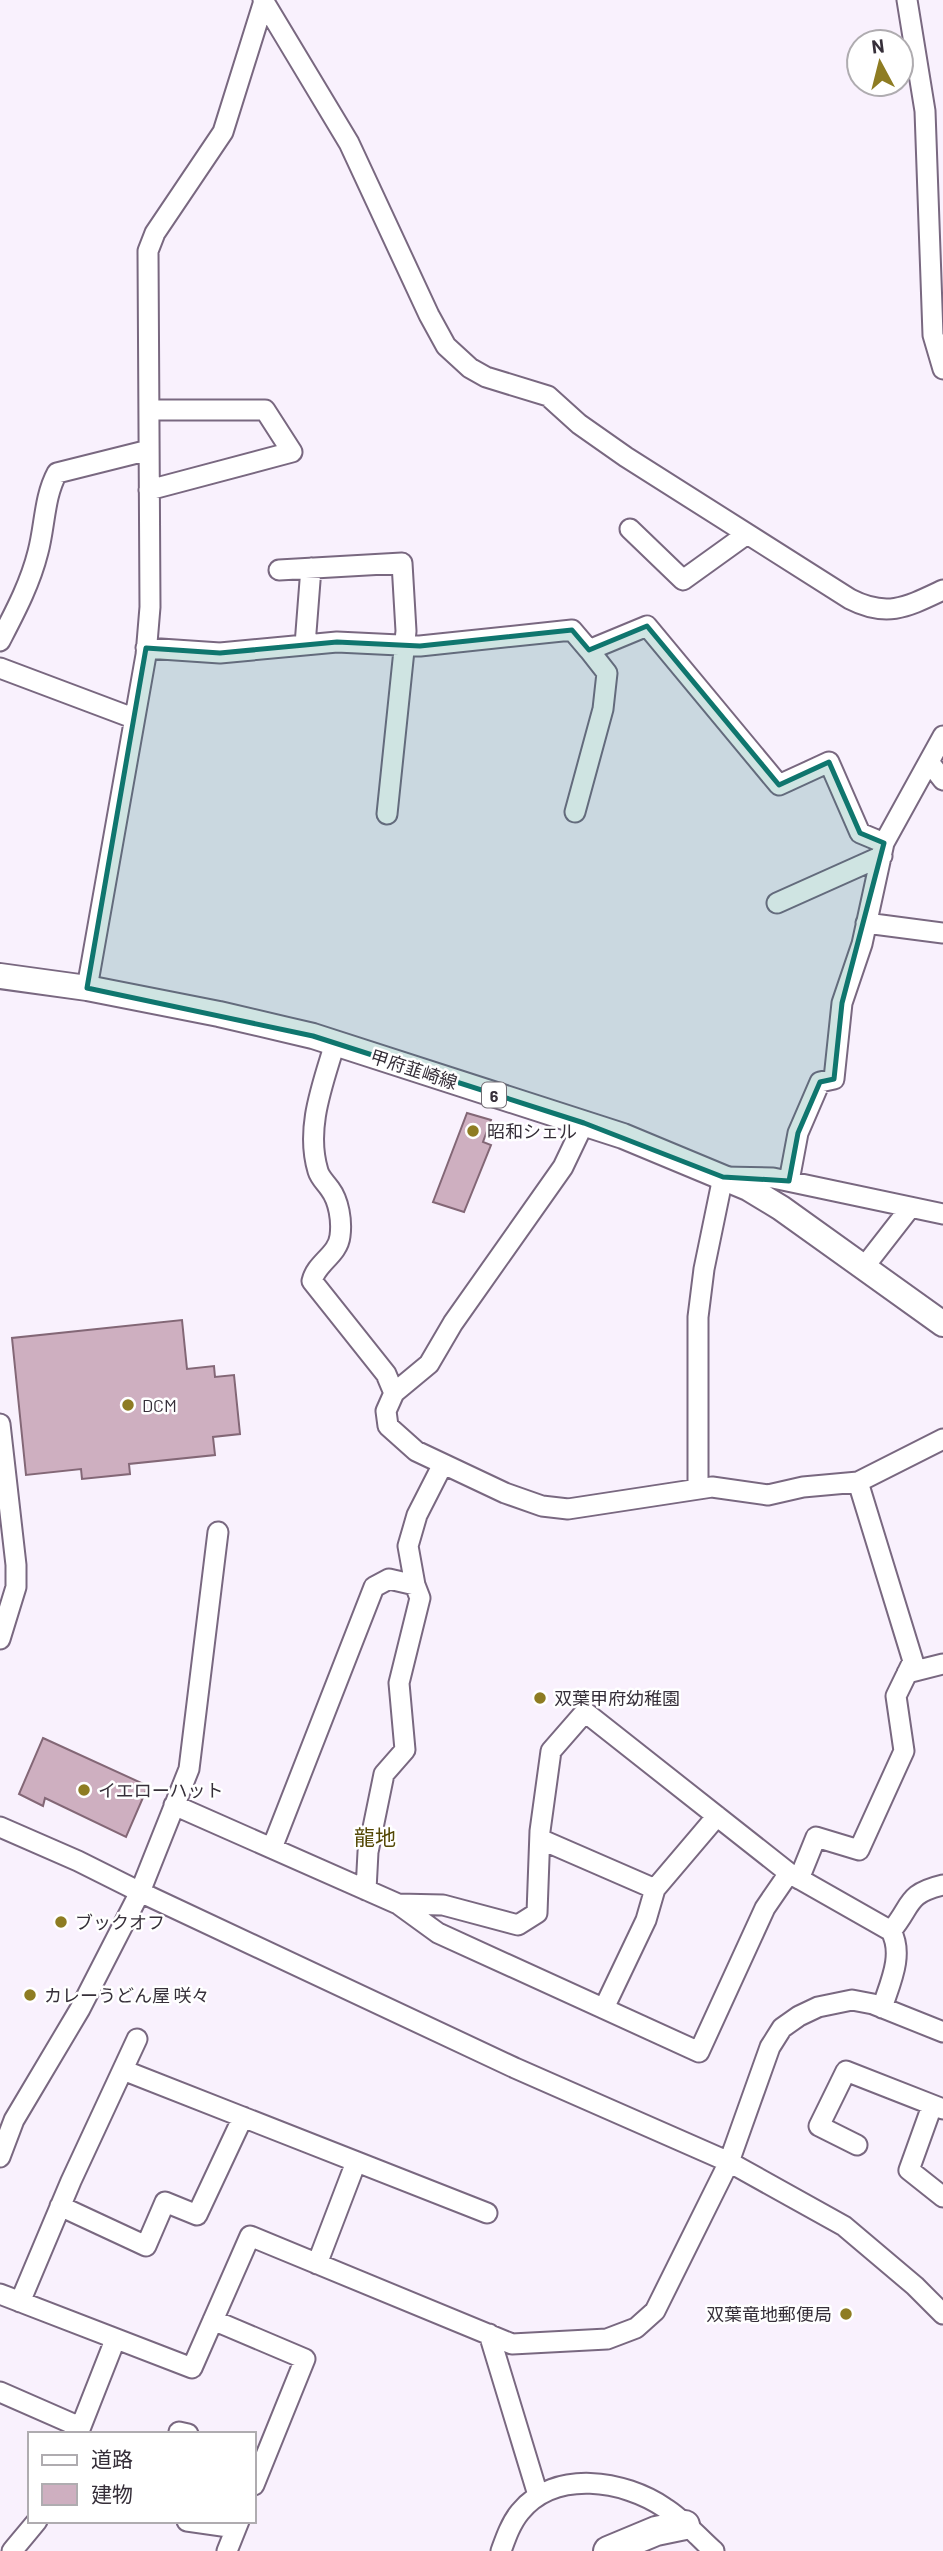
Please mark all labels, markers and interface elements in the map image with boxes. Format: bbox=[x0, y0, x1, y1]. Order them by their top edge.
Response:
north arrow bbox=[845, 28, 915, 98]
text: N bbox=[870, 33, 886, 58]
street label: 甲府韮崎線 bbox=[368, 1045, 460, 1093]
road number: 6 bbox=[482, 1082, 506, 1107]
place label: 昭和シェル bbox=[487, 1120, 577, 1142]
marker: 昭和シェル bbox=[465, 1123, 481, 1139]
place label: DCM bbox=[142, 1394, 177, 1416]
marker: DCM bbox=[120, 1397, 136, 1413]
place label: 双葉甲府幼稚園 bbox=[554, 1687, 680, 1709]
marker: 双葉甲府幼稚園 bbox=[532, 1690, 548, 1706]
place label: イエローハット bbox=[98, 1779, 223, 1801]
marker: イエローハット bbox=[76, 1782, 92, 1798]
district label: 龍地 bbox=[354, 1824, 396, 1849]
place label: ブックオフ bbox=[75, 1911, 165, 1933]
marker: ブックオフ bbox=[53, 1914, 69, 1930]
place label: カレーうどん屋 咲々 bbox=[44, 1984, 210, 2006]
marker: カレーうどん屋 咲々 bbox=[22, 1987, 38, 2003]
place label: 双葉竜地郵便局 bbox=[706, 2303, 832, 2325]
marker: 双葉竜地郵便局 bbox=[838, 2306, 854, 2322]
legend bbox=[28, 2432, 256, 2523]
text: 道路 bbox=[91, 2446, 133, 2471]
text: 建物 bbox=[91, 2481, 133, 2506]

